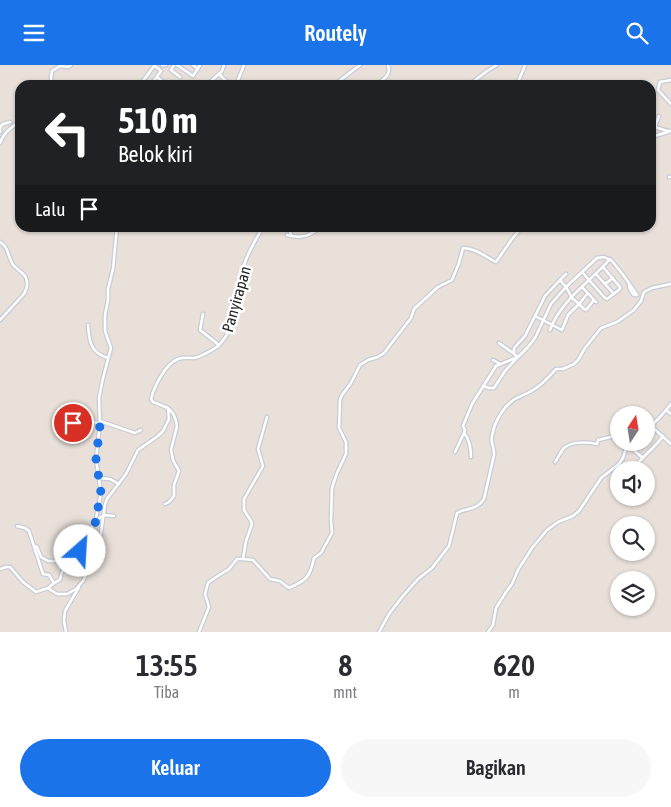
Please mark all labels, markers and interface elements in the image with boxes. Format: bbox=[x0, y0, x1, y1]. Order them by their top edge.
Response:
icon: menu bbox=[20, 19, 48, 47]
icon: search bbox=[623, 19, 651, 47]
text: Routely bbox=[304, 20, 367, 46]
icon: left bbox=[35, 100, 100, 165]
text: 510 m bbox=[118, 100, 197, 140]
text: Belok kiri bbox=[118, 141, 193, 167]
icon: arrive bbox=[75, 195, 103, 223]
text: Lalu bbox=[35, 198, 65, 220]
street label: Panyirapan bbox=[218, 264, 255, 334]
pin bbox=[52, 402, 94, 444]
north arrow bbox=[610, 406, 655, 451]
map controls bbox=[610, 406, 655, 616]
icon: arrive bbox=[59, 409, 87, 437]
button: sound bbox=[610, 461, 655, 506]
button: search bbox=[610, 516, 655, 561]
position arrow bbox=[53, 524, 105, 576]
button: layers bbox=[610, 571, 655, 616]
text: 13:55 bbox=[136, 648, 198, 682]
text: 8 bbox=[338, 648, 352, 682]
text: 620 bbox=[493, 648, 535, 682]
text: Tiba bbox=[154, 683, 179, 701]
text: mnt bbox=[333, 683, 357, 701]
text: m bbox=[508, 683, 520, 701]
button: Keluar bbox=[20, 739, 331, 797]
button: Bagikan bbox=[341, 739, 651, 797]

